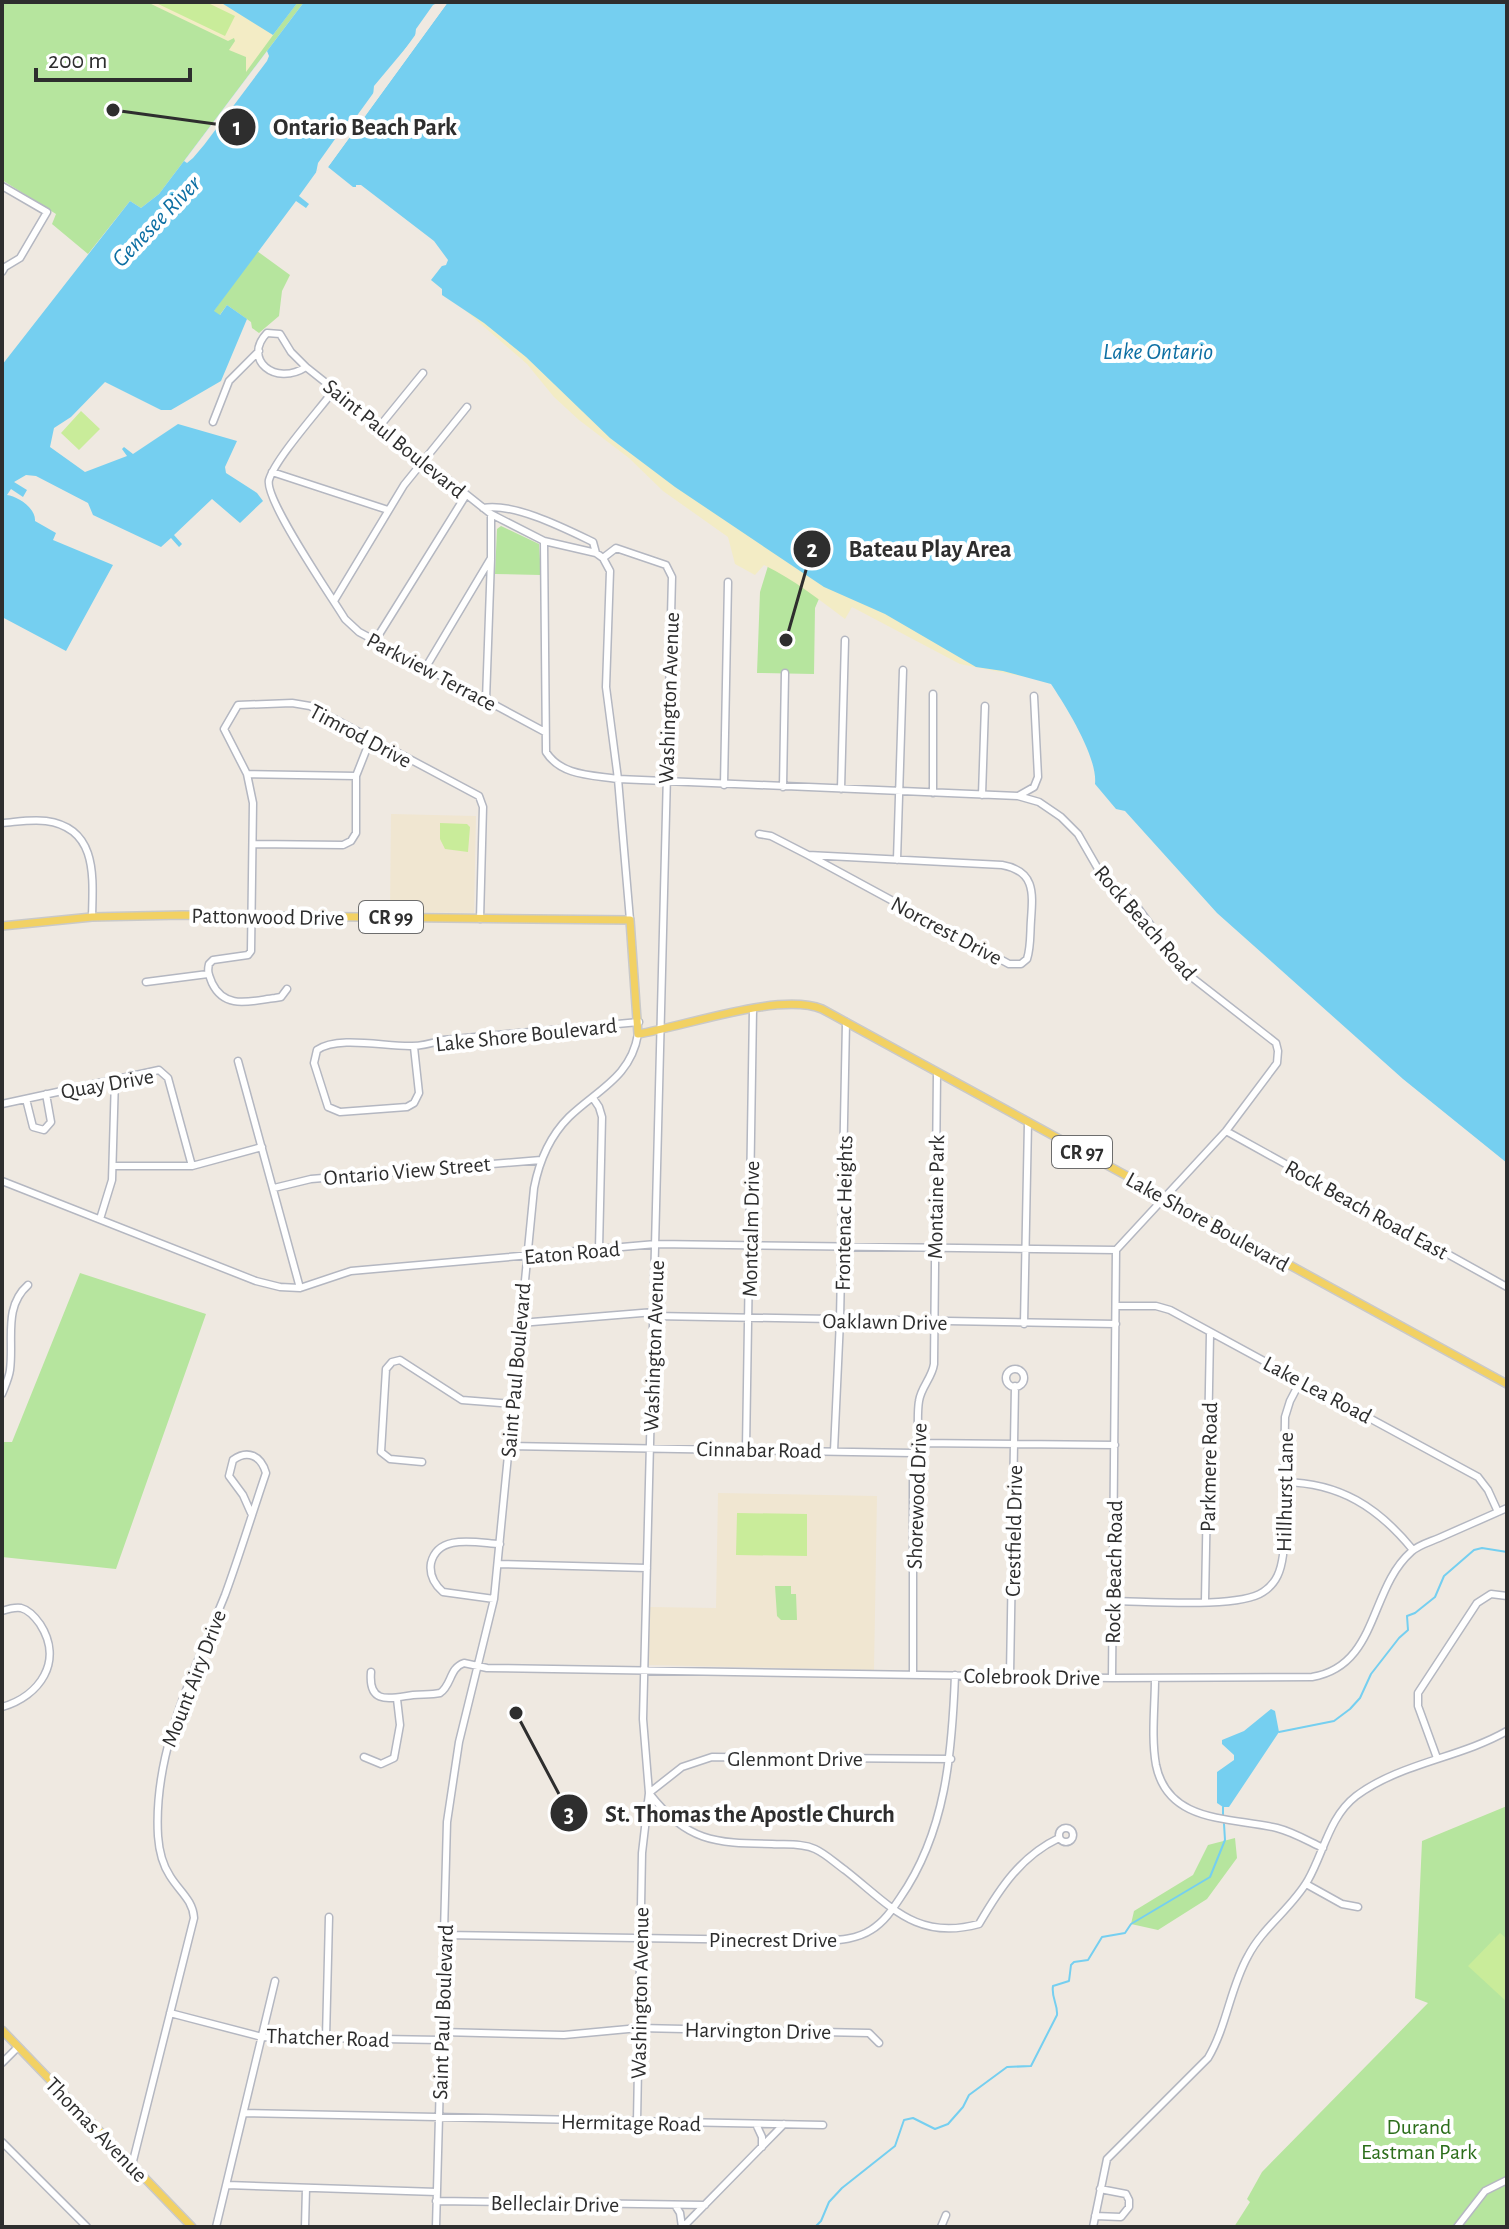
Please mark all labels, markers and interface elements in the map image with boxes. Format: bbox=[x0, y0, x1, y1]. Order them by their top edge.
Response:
scale bar bbox=[36, 32, 190, 82]
text: 200 m bbox=[48, 49, 107, 73]
callout: Ontario Beach Park bbox=[217, 103, 473, 151]
text: 1 bbox=[233, 116, 241, 140]
text: Ontario Beach Park bbox=[273, 116, 457, 140]
water label: Genesee River bbox=[108, 171, 207, 272]
water label: Lake Ontario bbox=[1103, 340, 1213, 364]
street label: Saint Paul Boulevard bbox=[319, 375, 469, 502]
callout: Bateau Play Area bbox=[792, 525, 1027, 573]
text: 2 bbox=[806, 538, 818, 562]
text: Bateau Play Area bbox=[848, 538, 1012, 562]
street label: Washington Avenue bbox=[655, 612, 683, 784]
street label: Parkview Terrace bbox=[363, 629, 500, 715]
street label: Timrod Drive bbox=[306, 700, 415, 772]
street label: Rock Beach Road bbox=[1090, 861, 1201, 984]
street label: Norcrest Drive bbox=[887, 892, 1006, 969]
road number: CR 99 bbox=[359, 901, 423, 933]
street label: Pattonwood Drive bbox=[191, 905, 345, 929]
street label: Lake Shore Boulevard bbox=[434, 1015, 618, 1055]
street label: Quay Drive bbox=[59, 1065, 155, 1103]
street label: Frontenac Heights bbox=[832, 1135, 856, 1291]
street label: Montaine Park bbox=[924, 1135, 948, 1259]
road number: CR 97 bbox=[1052, 1136, 1112, 1168]
street label: Ontario View Street bbox=[323, 1153, 491, 1189]
street label: Rock Beach Road East bbox=[1281, 1156, 1452, 1264]
street label: Montcalm Drive bbox=[739, 1161, 763, 1297]
street label: Lake Shore Boulevard bbox=[1122, 1168, 1293, 1276]
street label: Eaton Road bbox=[523, 1238, 621, 1268]
street label: Washington Avenue bbox=[640, 1260, 668, 1432]
street label: Saint Paul Boulevard bbox=[497, 1282, 535, 1458]
street label: Oaklawn Drive bbox=[822, 1310, 948, 1334]
street label: Lake Lea Road bbox=[1260, 1352, 1375, 1428]
street label: Parkmere Road bbox=[1197, 1402, 1221, 1532]
street label: Shorewood Drive bbox=[903, 1423, 931, 1570]
street label: Hillhurst Lane bbox=[1273, 1432, 1297, 1552]
street label: Cinnabar Road bbox=[696, 1438, 822, 1462]
street label: Crestfield Drive bbox=[1002, 1465, 1026, 1597]
street label: Rock Beach Road bbox=[1102, 1500, 1126, 1644]
street label: Mount Airy Drive bbox=[158, 1607, 230, 1750]
street label: Colebrook Drive bbox=[964, 1665, 1100, 1689]
street label: Glenmont Drive bbox=[727, 1748, 863, 1770]
callout: St. Thomas the Apostle Church bbox=[549, 1789, 911, 1837]
text: 3 bbox=[564, 1803, 574, 1827]
text: St. Thomas the Apostle Church bbox=[605, 1803, 895, 1827]
street label: Washington Avenue bbox=[628, 1907, 652, 2079]
street label: Saint Paul Boulevard bbox=[429, 1924, 457, 2100]
street label: Pinecrest Drive bbox=[709, 1929, 837, 1951]
street label: Harvington Drive bbox=[684, 2019, 831, 2043]
street label: Thatcher Road bbox=[266, 2025, 390, 2051]
street label: Thomas Avenue bbox=[41, 2073, 152, 2186]
street label: Hermitage Road bbox=[561, 2111, 701, 2135]
park label: Durand Eastman Park bbox=[1361, 2116, 1477, 2163]
street label: Belleclair Drive bbox=[490, 2192, 619, 2216]

